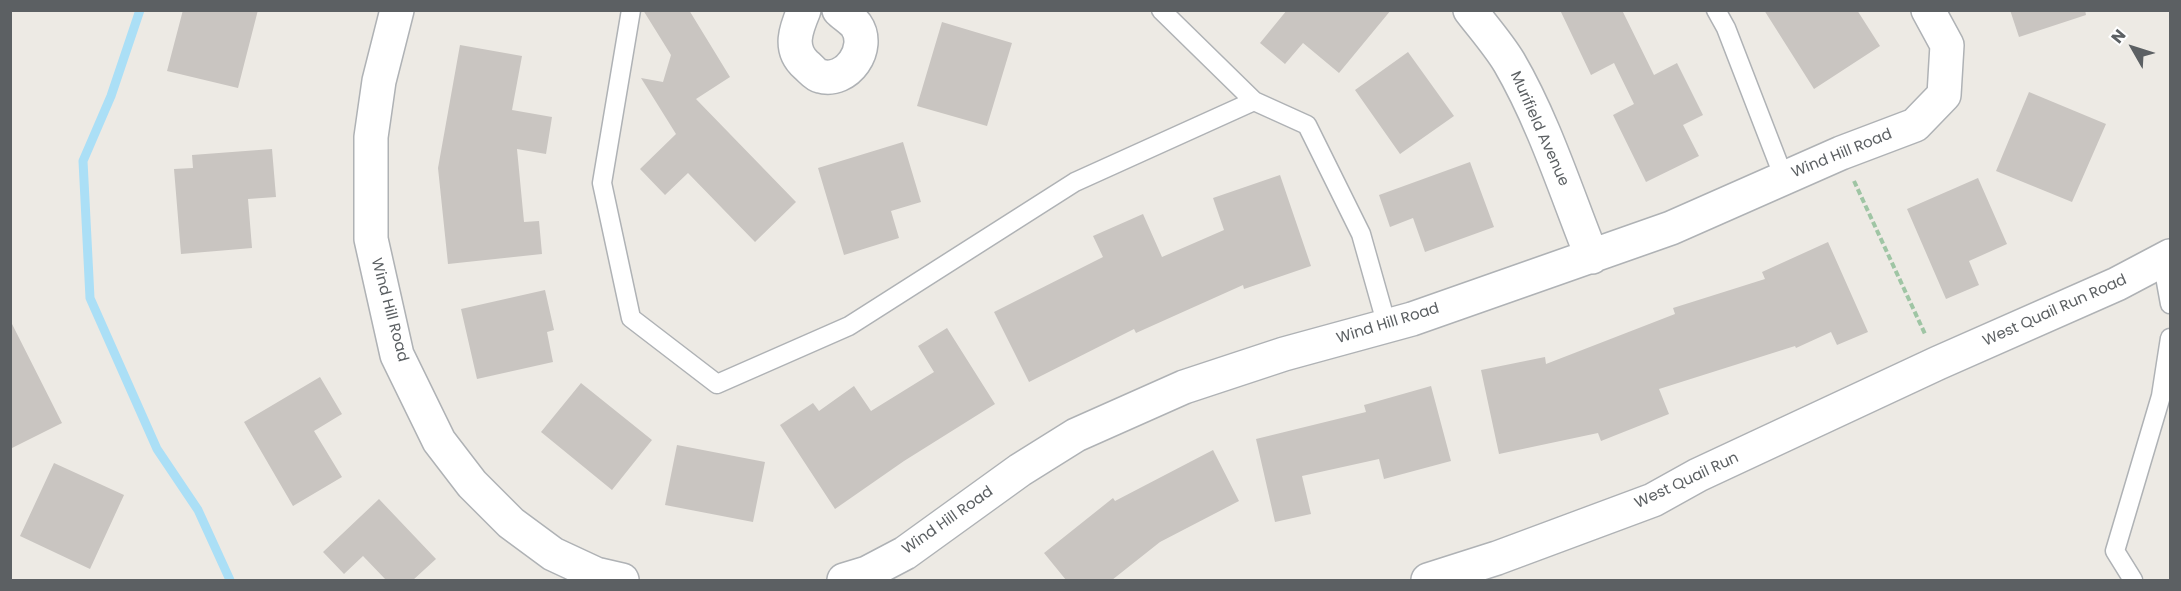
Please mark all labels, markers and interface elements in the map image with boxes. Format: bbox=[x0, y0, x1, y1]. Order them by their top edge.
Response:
north arrow bbox=[2103, 18, 2163, 78]
text: N bbox=[2106, 24, 2131, 48]
street label: Murifield Avenue bbox=[1506, 69, 1572, 189]
street label: Wind Hill Road bbox=[1789, 126, 1895, 182]
street label: Wind Hill Road bbox=[367, 256, 411, 364]
street label: West Quail Run Road bbox=[1980, 271, 2130, 351]
street label: Wind Hill Road bbox=[1334, 300, 1442, 348]
street label: West Quail Run bbox=[1632, 449, 1742, 513]
street label: Wind Hill Road bbox=[899, 483, 997, 559]

